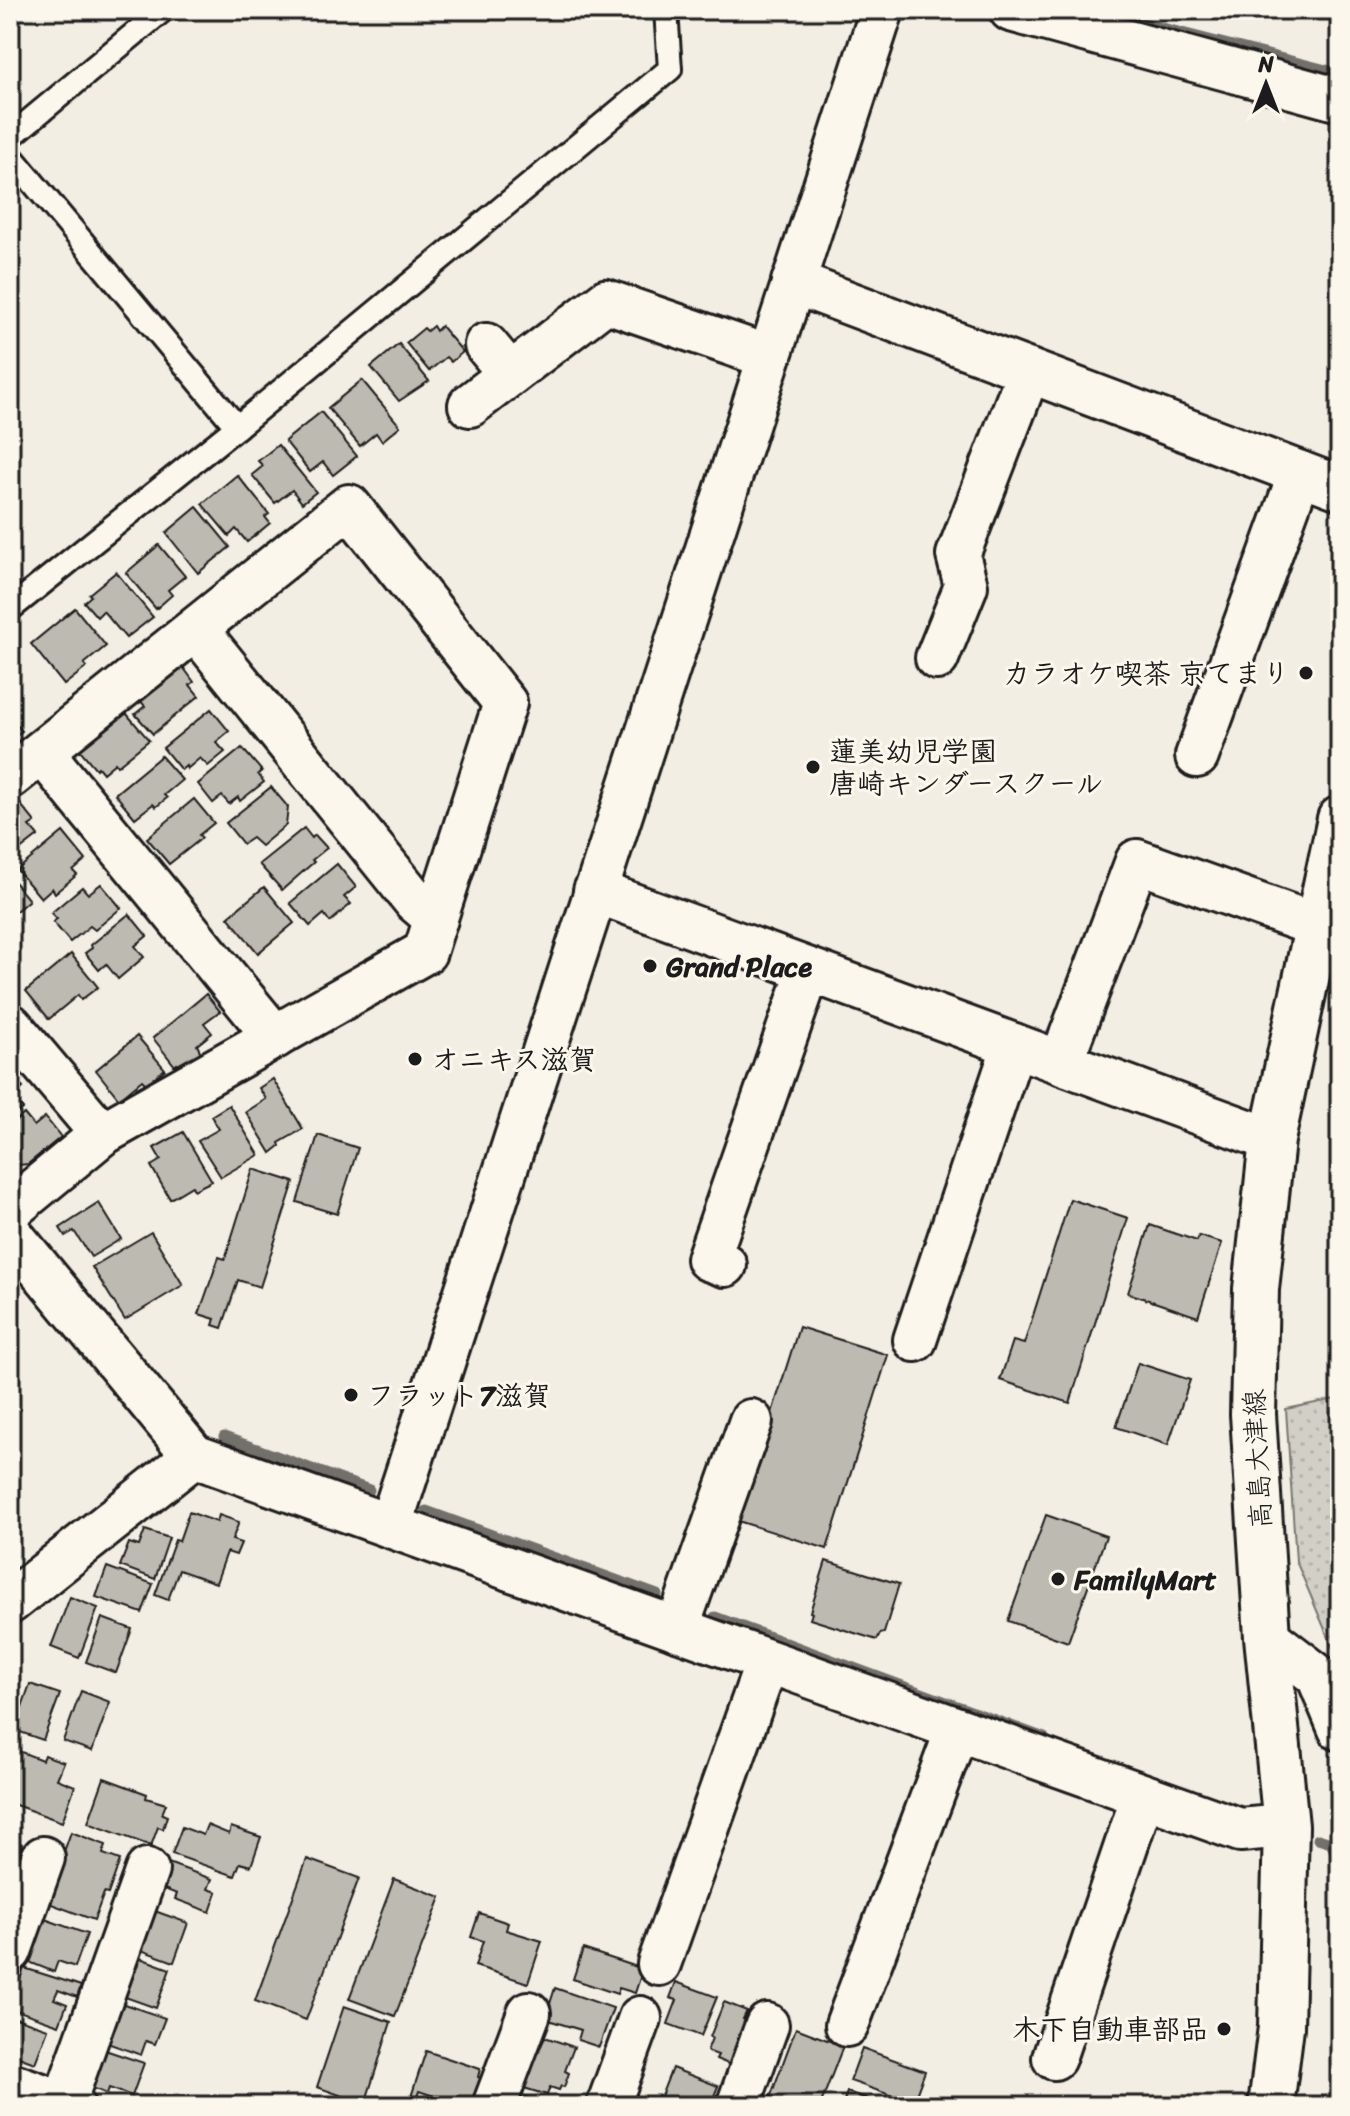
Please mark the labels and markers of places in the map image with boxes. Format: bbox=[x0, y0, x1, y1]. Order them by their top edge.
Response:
place label: カラオケ喫茶 京てまり bbox=[1003, 649, 1290, 698]
marker: カラオケ喫茶 京てまり bbox=[1297, 664, 1315, 682]
place label: 蓮美幼児学園 唐崎キンダースクール bbox=[829, 727, 1103, 808]
marker: 蓮美幼児学園 唐崎キンダースクール bbox=[804, 758, 822, 776]
place label: Grand Place bbox=[666, 942, 813, 991]
marker: Grand Place bbox=[641, 957, 659, 975]
place label: オニキス滋賀 bbox=[431, 1035, 597, 1084]
marker: オニキス滋賀 bbox=[406, 1050, 424, 1068]
place label: フラット7滋賀 bbox=[367, 1371, 551, 1420]
marker: フラット7滋賀 bbox=[342, 1386, 360, 1404]
place label: FamilyMart bbox=[1073, 1555, 1217, 1604]
marker: FamilyMart bbox=[1049, 1570, 1067, 1588]
place label: 木下自動車部品 bbox=[1012, 2005, 1208, 2054]
marker: 木下自動車部品 bbox=[1215, 2020, 1233, 2038]

